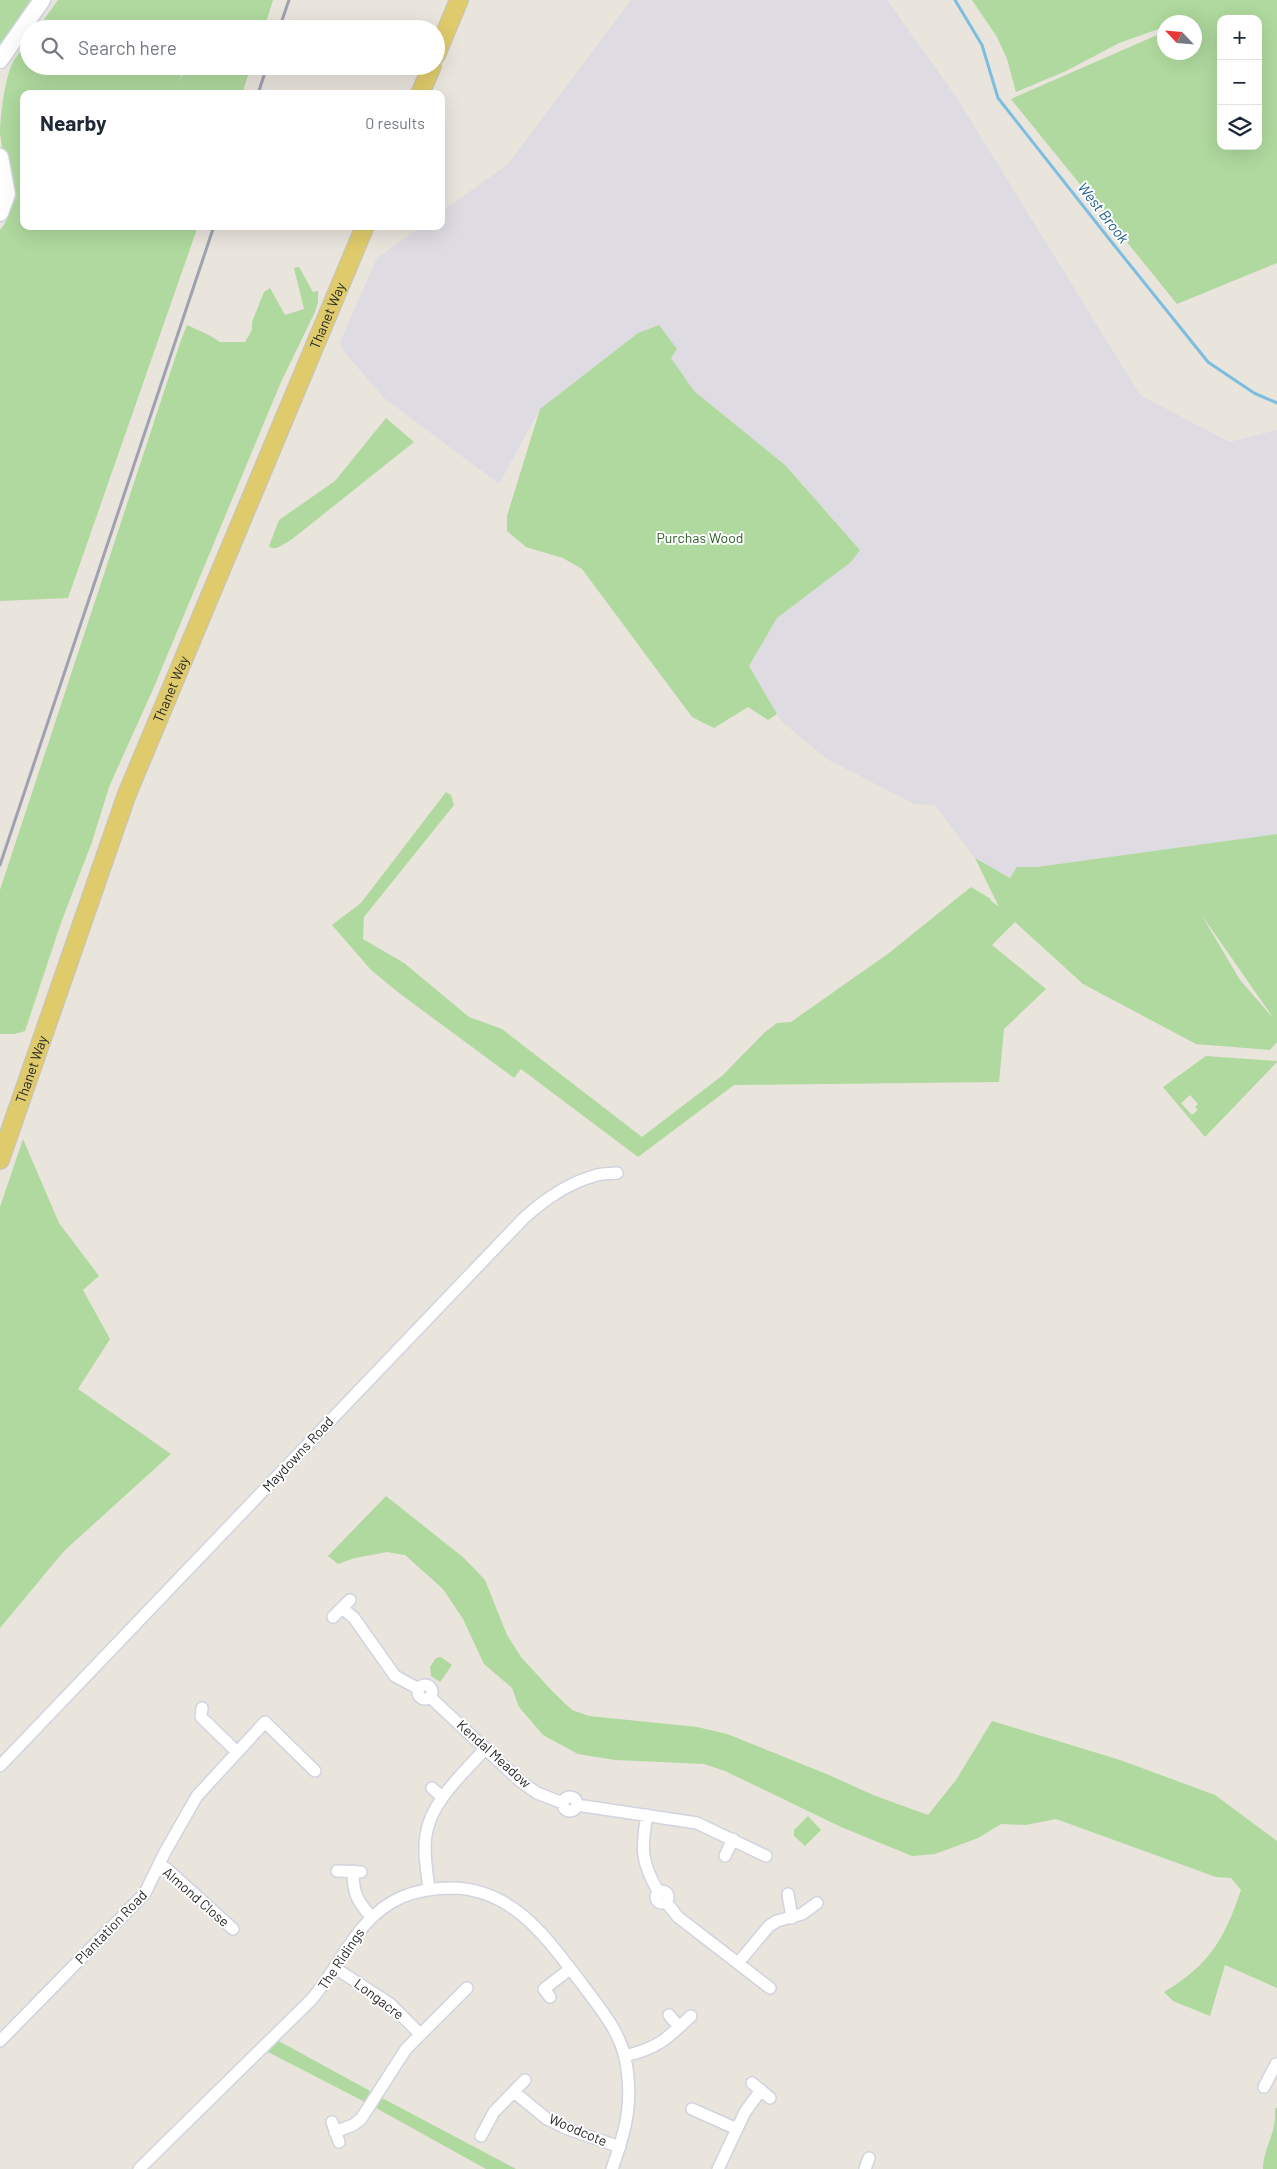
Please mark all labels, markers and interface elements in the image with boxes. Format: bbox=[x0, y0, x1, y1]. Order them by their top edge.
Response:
north arrow bbox=[1157, 15, 1202, 60]
map controls bbox=[1217, 15, 1262, 150]
button: + bbox=[1217, 15, 1262, 60]
search box bbox=[20, 20, 445, 75]
icon: search bbox=[38, 34, 66, 62]
text: Search here bbox=[78, 36, 177, 59]
button: − bbox=[1217, 60, 1262, 105]
button: layers bbox=[1217, 105, 1262, 150]
text: Nearby bbox=[40, 110, 106, 135]
text: 0 results bbox=[365, 113, 425, 132]
water label: West Brook bbox=[1074, 178, 1134, 247]
street label: Thanet Way bbox=[305, 279, 349, 351]
park label: Purchas Wood bbox=[657, 529, 743, 546]
street label: Thanet Way bbox=[149, 653, 192, 725]
street label: Thanet Way bbox=[11, 1033, 51, 1105]
street label: Maydowns Road bbox=[259, 1413, 337, 1495]
street label: Kendal Meadow bbox=[454, 1716, 535, 1791]
street label: Almond Close bbox=[160, 1863, 233, 1930]
street label: Plantation Road bbox=[71, 1886, 150, 1967]
street label: The Ridings bbox=[314, 1924, 368, 1993]
street label: Longacre bbox=[351, 1974, 407, 2023]
street label: Woodcote bbox=[546, 2110, 610, 2149]

